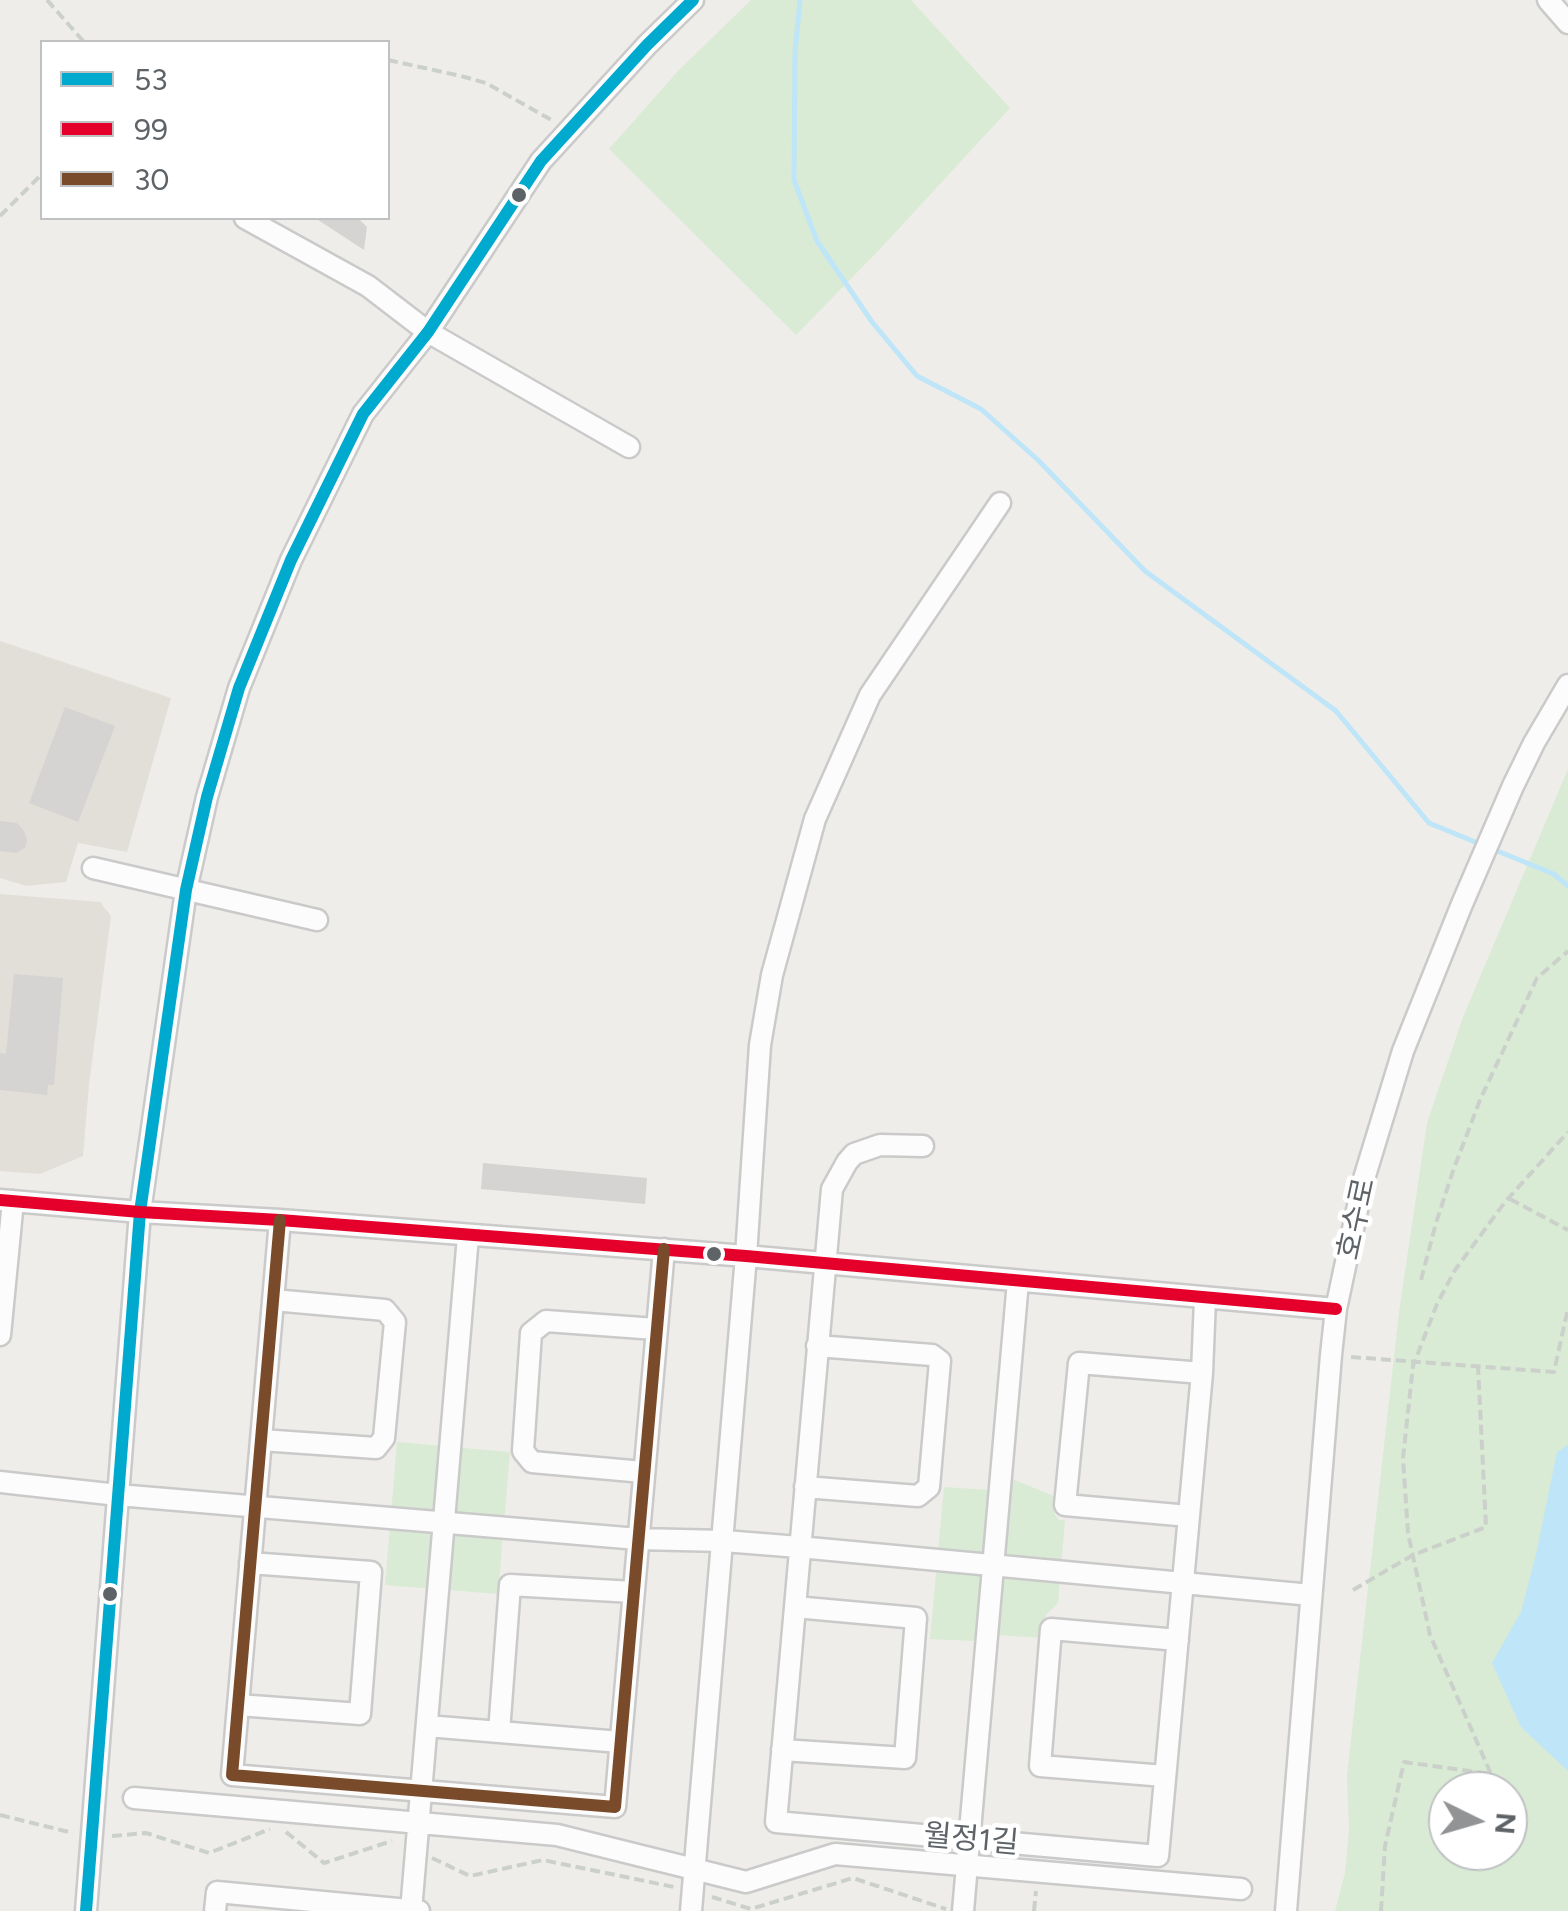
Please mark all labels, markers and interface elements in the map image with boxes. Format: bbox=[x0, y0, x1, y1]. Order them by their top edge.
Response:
legend bbox=[40, 40, 390, 220]
text: 53 bbox=[134, 61, 168, 98]
text: 99 bbox=[134, 111, 168, 148]
text: 30 bbox=[134, 161, 170, 198]
unlabelled marker bbox=[509, 185, 529, 205]
street label: 호수로 bbox=[1331, 1175, 1383, 1263]
unlabelled marker bbox=[704, 1244, 724, 1264]
unlabelled marker bbox=[100, 1584, 120, 1604]
north arrow bbox=[1428, 1771, 1528, 1871]
text: N bbox=[1488, 1811, 1524, 1836]
street label: 월정1길 bbox=[922, 1818, 1020, 1862]

